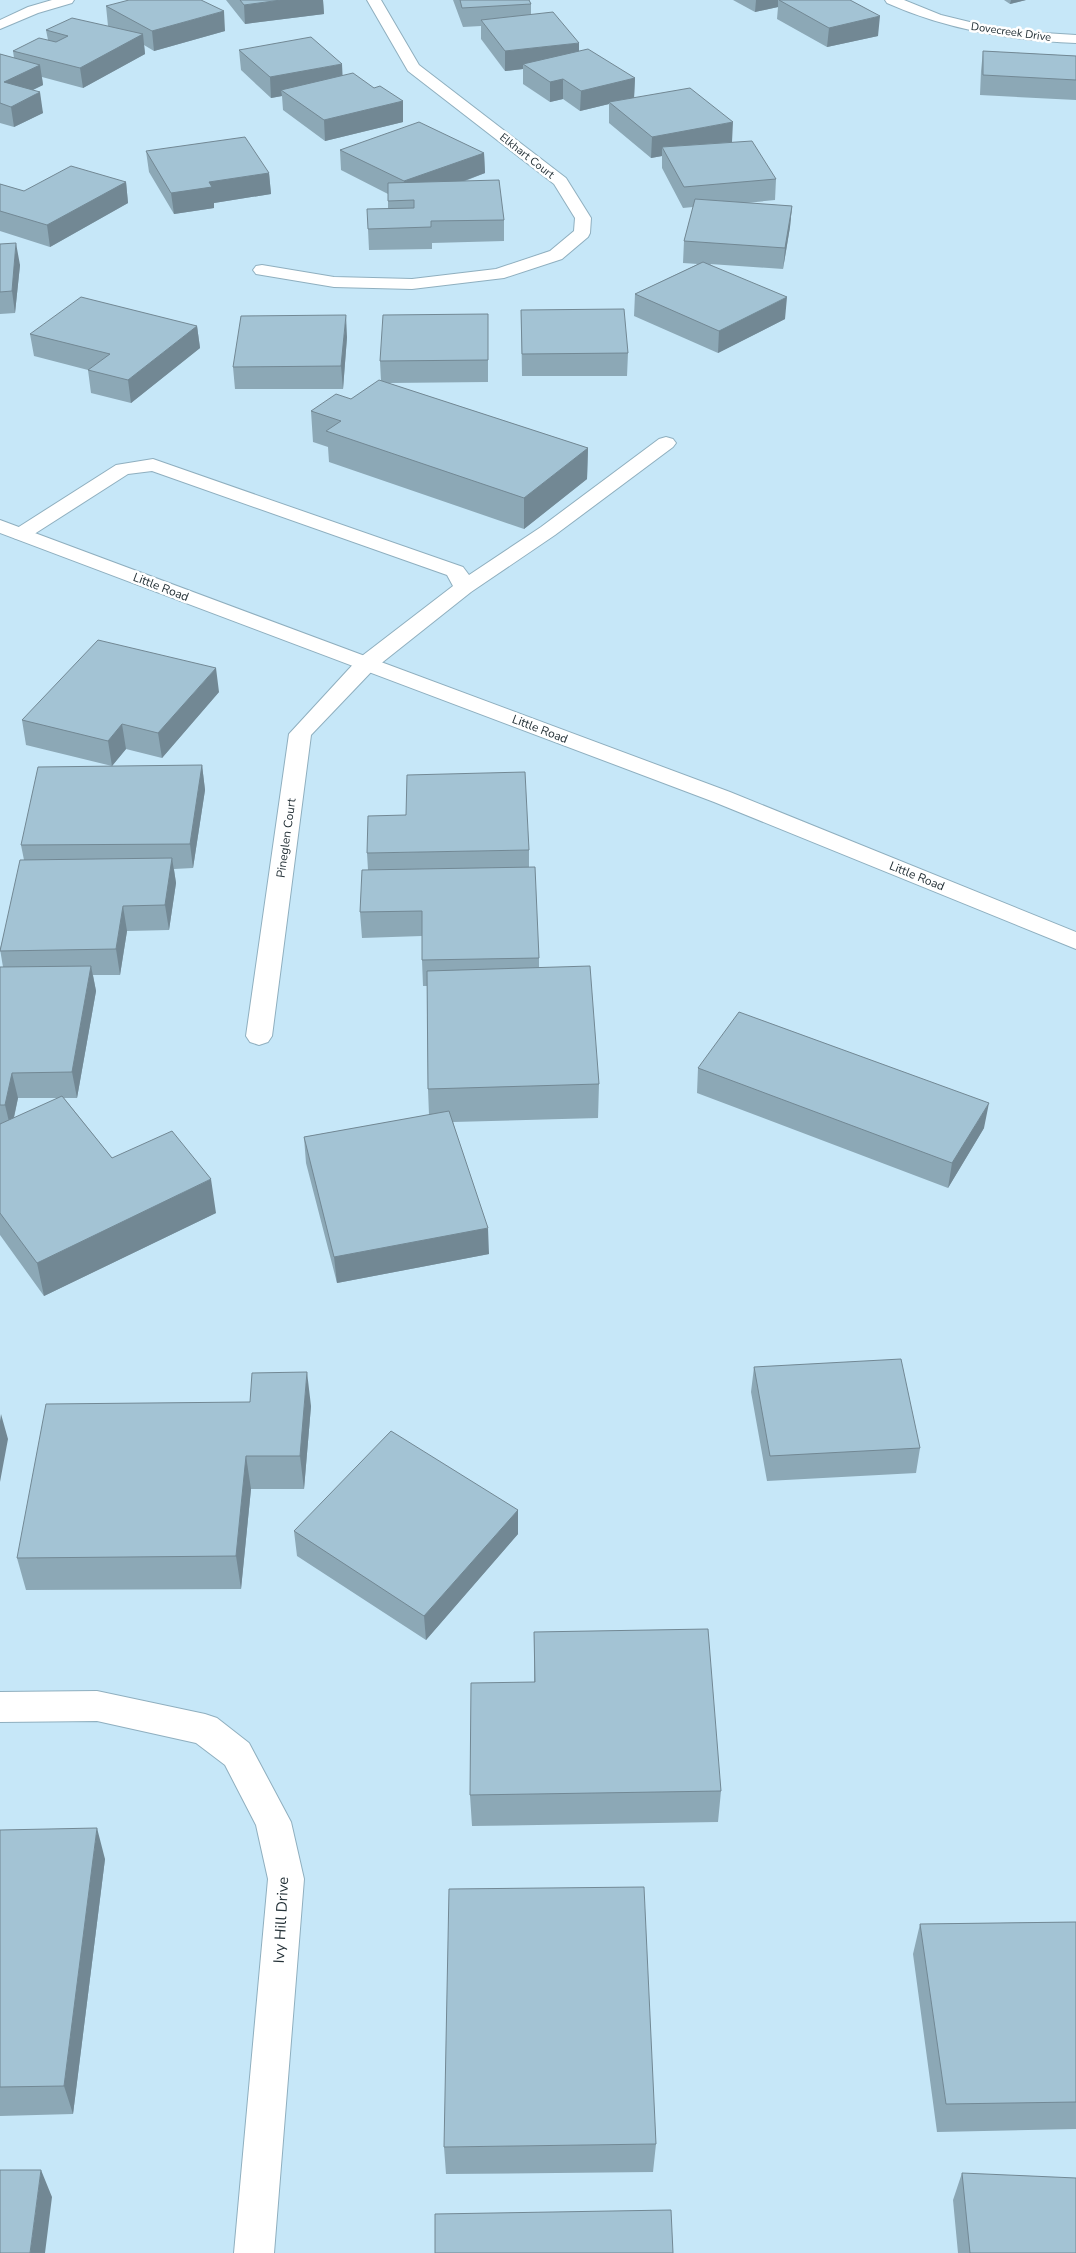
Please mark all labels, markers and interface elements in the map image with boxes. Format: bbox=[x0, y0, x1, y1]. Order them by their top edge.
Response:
street label: Dovecreek Drive bbox=[970, 19, 1052, 45]
street label: Elkhart Court bbox=[497, 130, 558, 182]
street label: Little Road bbox=[131, 569, 191, 605]
street label: Little Road bbox=[510, 711, 570, 747]
street label: Pineglen Court bbox=[272, 796, 300, 879]
street label: Little Road bbox=[887, 858, 947, 894]
street label: Ivy Hill Drive bbox=[269, 1876, 293, 1964]

